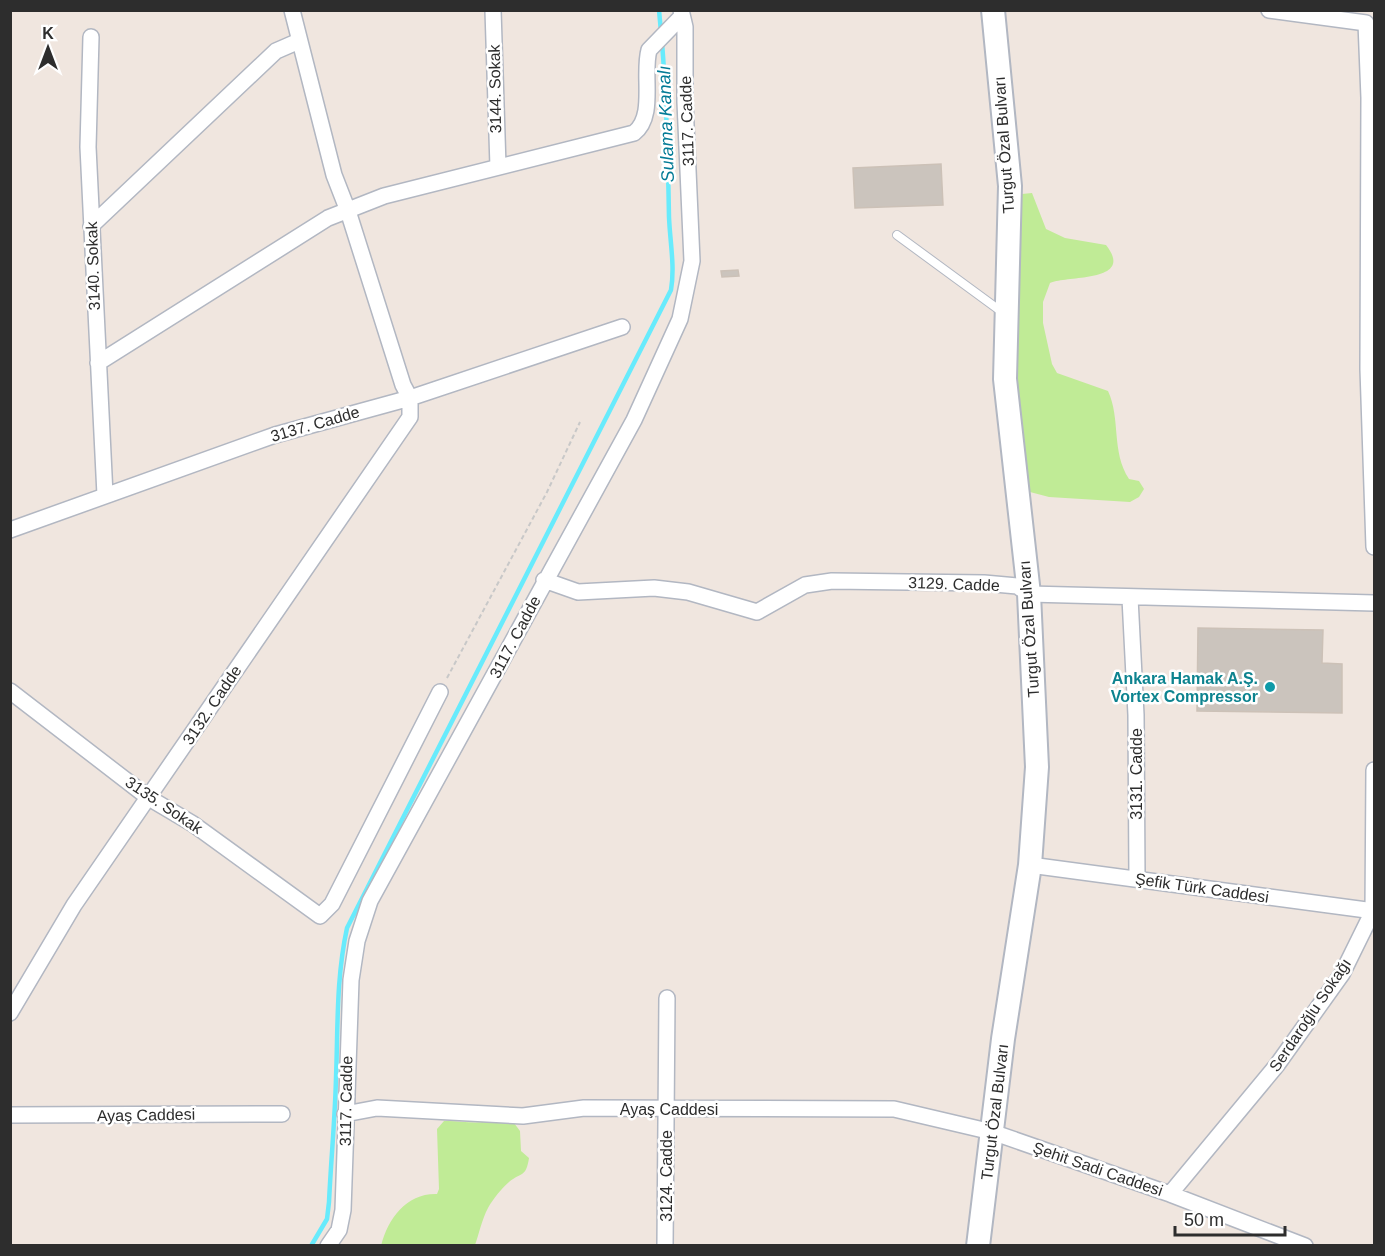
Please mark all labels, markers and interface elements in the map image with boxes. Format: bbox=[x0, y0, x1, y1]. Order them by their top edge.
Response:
north arrow bbox=[18, 18, 78, 78]
text: K bbox=[42, 25, 54, 42]
street label: 3144. Sokak bbox=[486, 43, 504, 134]
water label: Sulama Kanalı bbox=[654, 65, 678, 183]
street label: 3117. Cadde bbox=[677, 75, 697, 166]
street label: Turgut Özal Bulvarı bbox=[991, 76, 1017, 214]
street label: 3140. Sokak bbox=[83, 220, 103, 311]
street label: 3137. Cadde bbox=[269, 403, 361, 445]
street label: Turgut Özal Bulvarı bbox=[1016, 560, 1042, 698]
street label: 3129. Cadde bbox=[908, 574, 1000, 594]
street label: 3117. Cadde bbox=[486, 593, 544, 681]
street label: 3132. Cadde bbox=[179, 662, 245, 748]
place label: Ankara Hamak A.Ş. Vortex Compressor bbox=[1111, 670, 1258, 705]
marker: Ankara Hamak A.Ş. Vortex Compressor bbox=[1263, 680, 1277, 694]
street label: 3131. Cadde bbox=[1128, 728, 1145, 820]
street label: 3135. Sokak bbox=[122, 773, 206, 837]
street label: Şefik Türk Caddesi bbox=[1134, 870, 1270, 906]
street label: Serdaroğlu Sokağı bbox=[1266, 955, 1354, 1075]
street label: Turgut Özal Bulvarı bbox=[978, 1043, 1011, 1181]
street label: 3117. Cadde bbox=[337, 1056, 355, 1146]
street label: Ayaş Caddesi bbox=[620, 1101, 718, 1118]
street label: Ayaş Caddesi bbox=[97, 1106, 195, 1124]
street label: 3124. Cadde bbox=[658, 1130, 675, 1222]
street label: Şehit Sadi Caddesi bbox=[1031, 1139, 1165, 1199]
scale bar bbox=[1175, 1199, 1284, 1237]
text: 50 m bbox=[1184, 1210, 1224, 1230]

